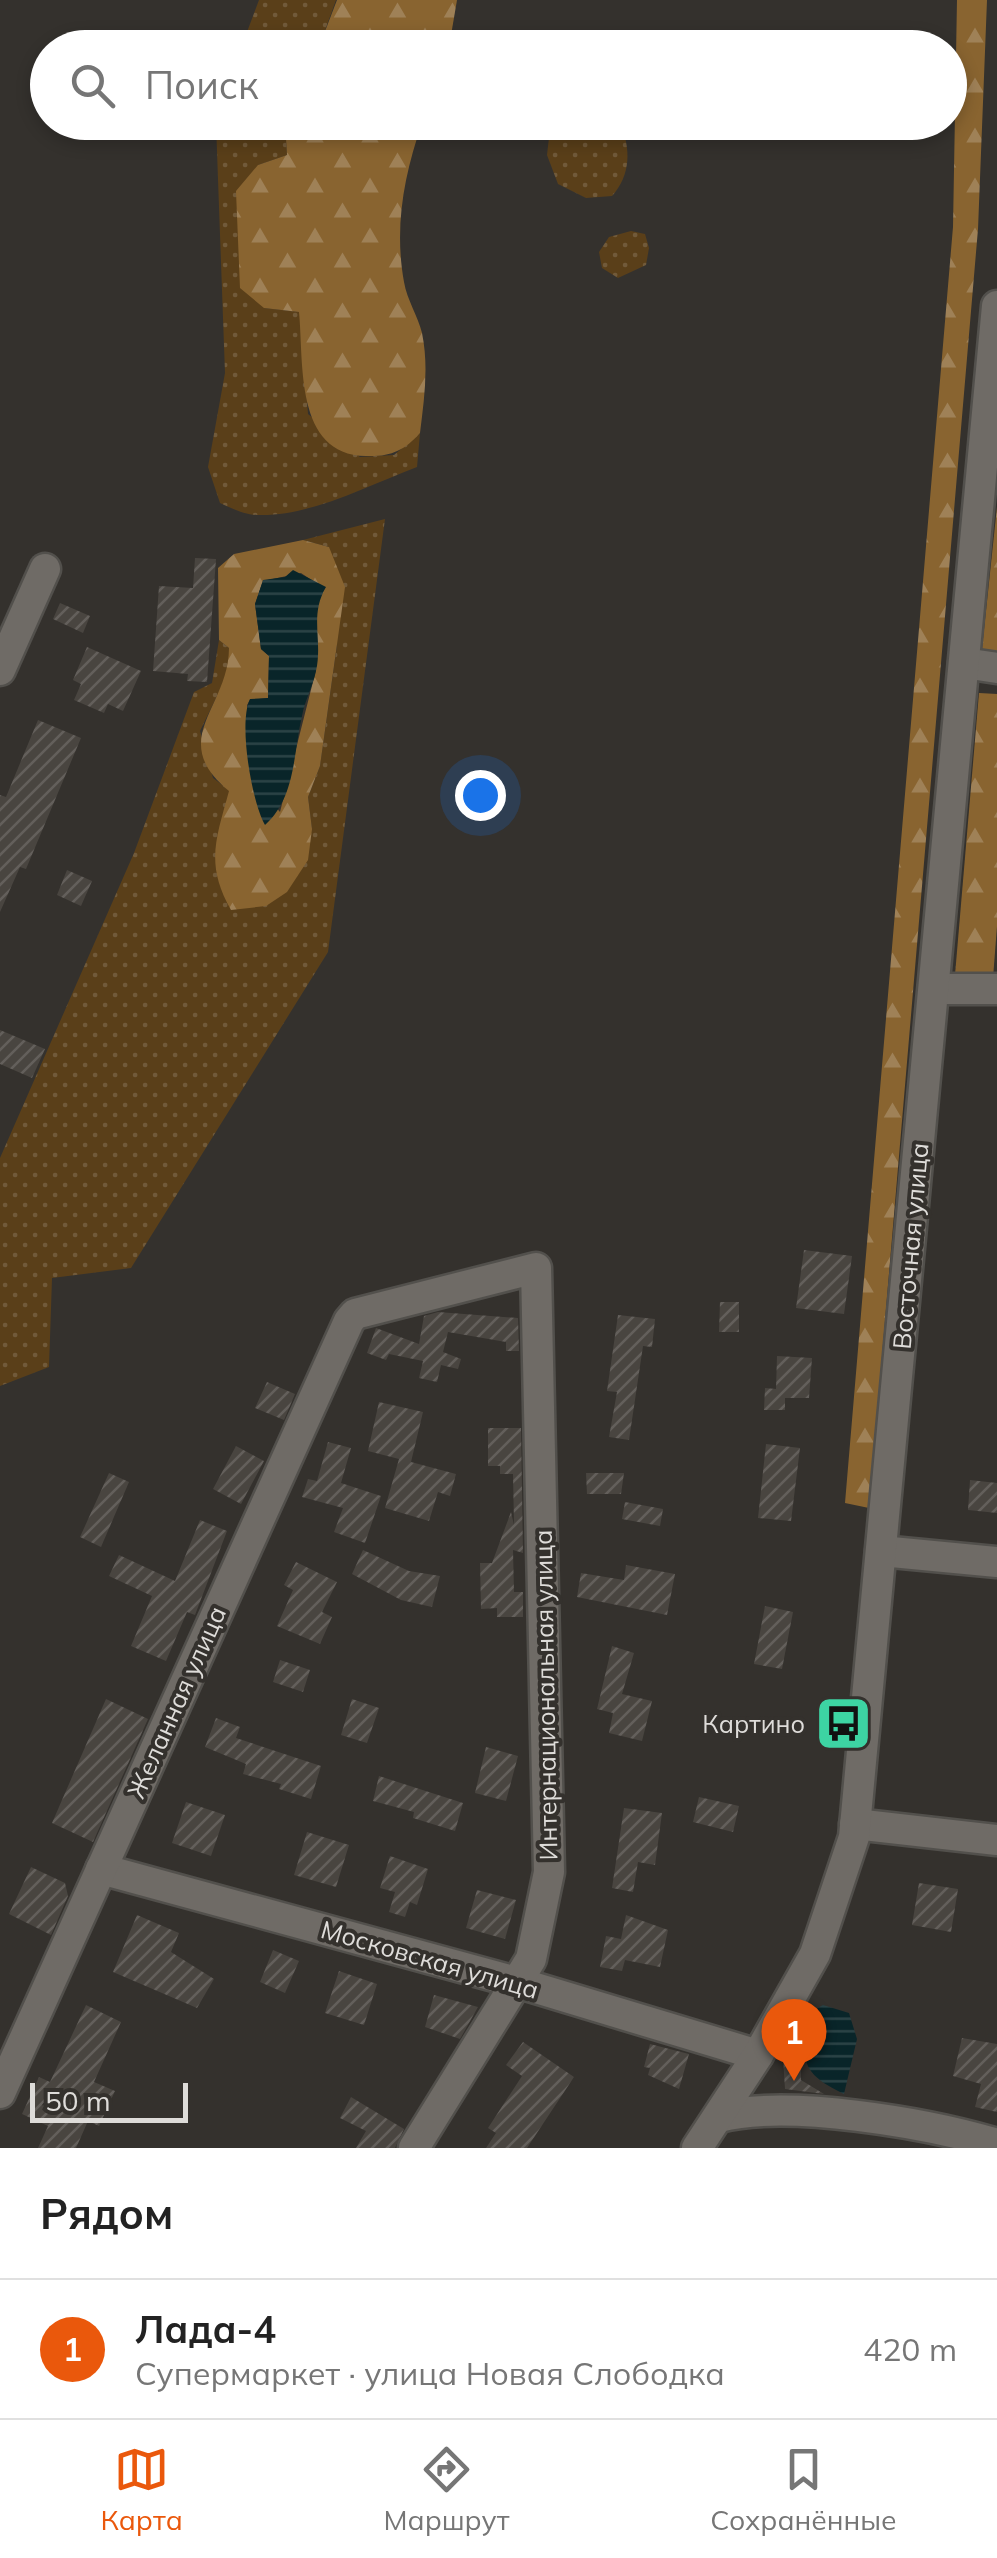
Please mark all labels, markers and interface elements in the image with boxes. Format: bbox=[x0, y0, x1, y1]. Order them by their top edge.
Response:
search box bbox=[30, 30, 967, 140]
icon: search bbox=[65, 58, 120, 113]
text: Поиск bbox=[145, 61, 258, 109]
your location bbox=[455, 770, 506, 821]
street label: Восточная улица bbox=[886, 1141, 934, 1351]
street label: Интернациональная улица bbox=[527, 1529, 563, 1861]
street label: Желанная улица bbox=[120, 1601, 232, 1803]
bus stop icon: Картино bbox=[814, 1693, 874, 1753]
place label: Картино bbox=[702, 1708, 805, 1739]
street label: Московская улица bbox=[318, 1913, 542, 2005]
pin: 1 bbox=[762, 1998, 826, 2081]
scale bar bbox=[30, 2078, 188, 2122]
text: 50 m bbox=[45, 2083, 111, 2118]
text: Рядом bbox=[40, 2187, 173, 2240]
text: Лада-4 bbox=[135, 2305, 276, 2353]
text: 1 bbox=[63, 2329, 82, 2369]
text: 420 m bbox=[863, 2329, 957, 2369]
text: Супермаркет · улица Новая Слободка bbox=[135, 2353, 725, 2393]
tab: Карта bbox=[100, 2442, 183, 2537]
tab: Маршрут bbox=[384, 2442, 509, 2537]
tab: Сохранённые bbox=[710, 2442, 897, 2537]

